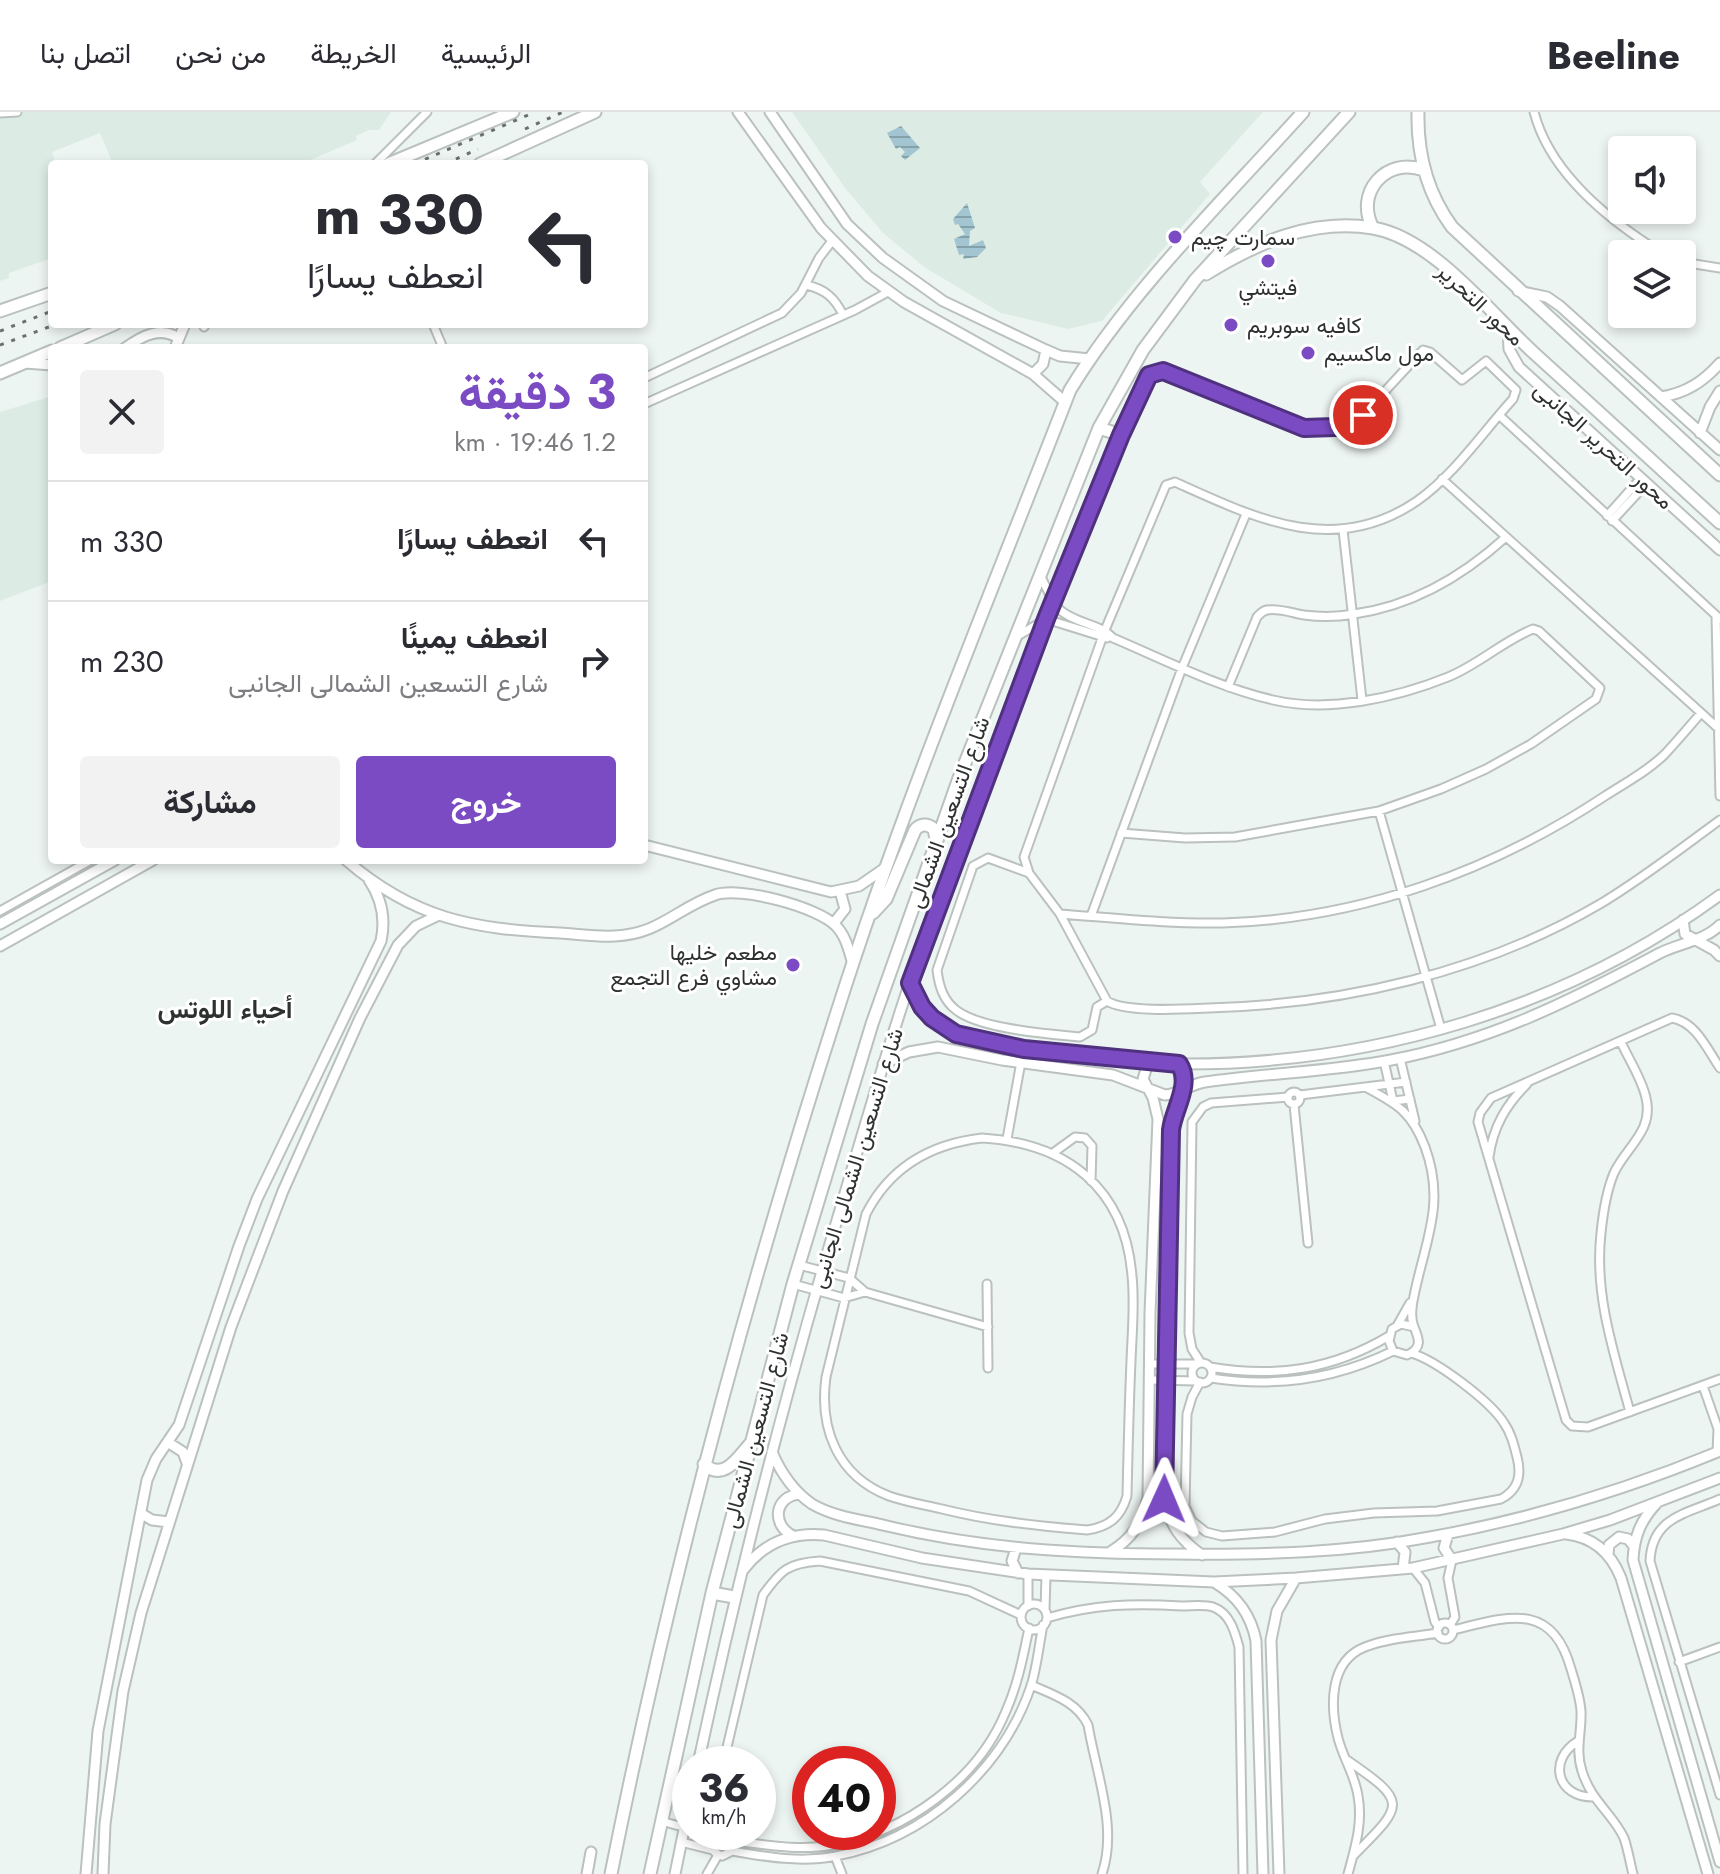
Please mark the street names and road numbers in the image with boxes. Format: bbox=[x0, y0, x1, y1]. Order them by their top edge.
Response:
street label: محور التحرير bbox=[1429, 254, 1532, 353]
street label: محور التحرير الجانبى bbox=[1527, 373, 1681, 517]
street label: شارع التسعين الشمالى bbox=[898, 712, 998, 912]
street label: شارع التسعين الشمالى الجانبى bbox=[801, 1024, 911, 1292]
street label: شارع التسعين الشمالى bbox=[713, 1329, 797, 1531]

